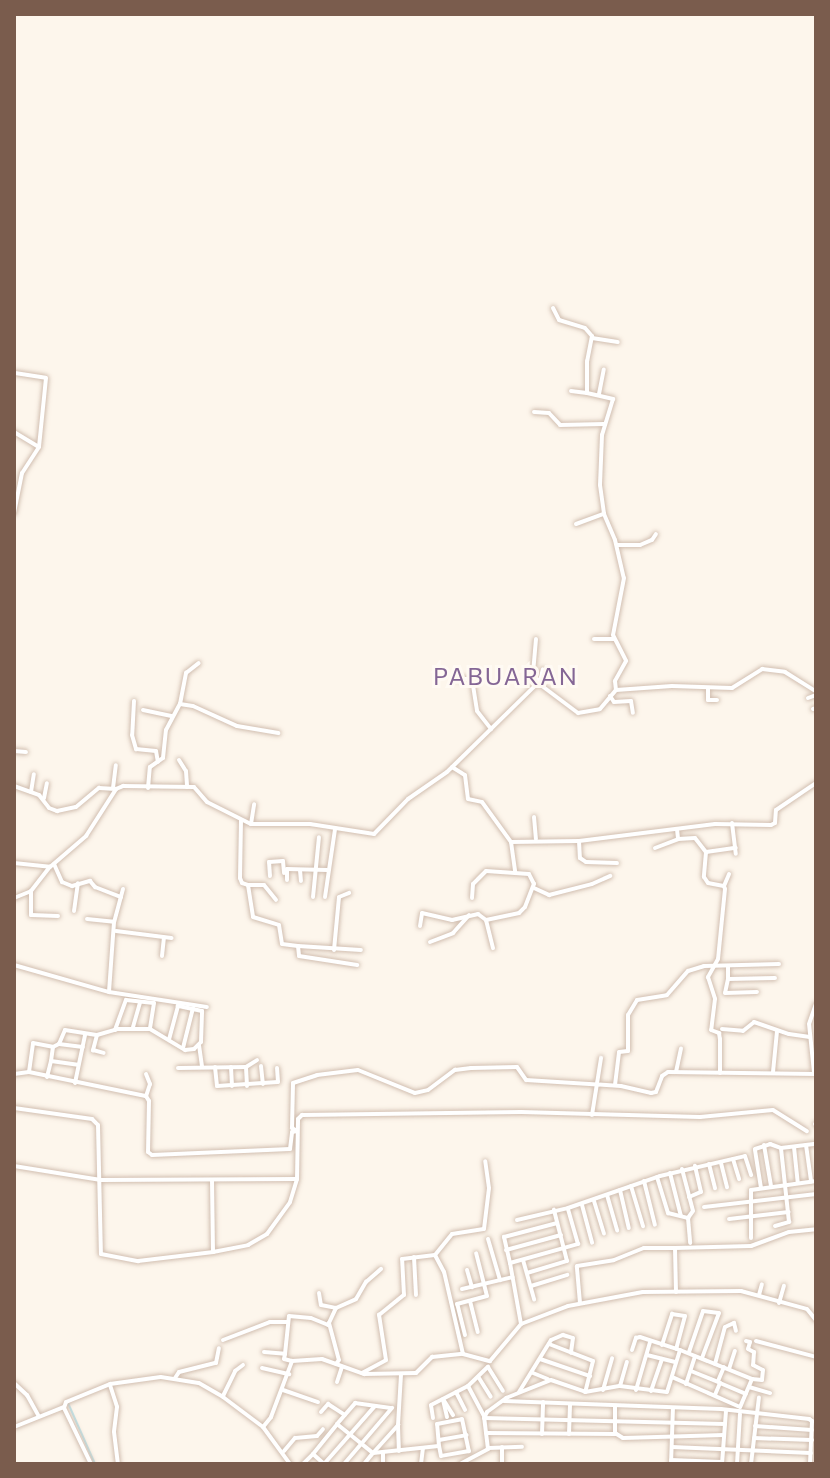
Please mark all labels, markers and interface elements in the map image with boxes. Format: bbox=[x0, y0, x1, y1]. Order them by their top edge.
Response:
district label: PABUARAN bbox=[433, 662, 579, 690]

